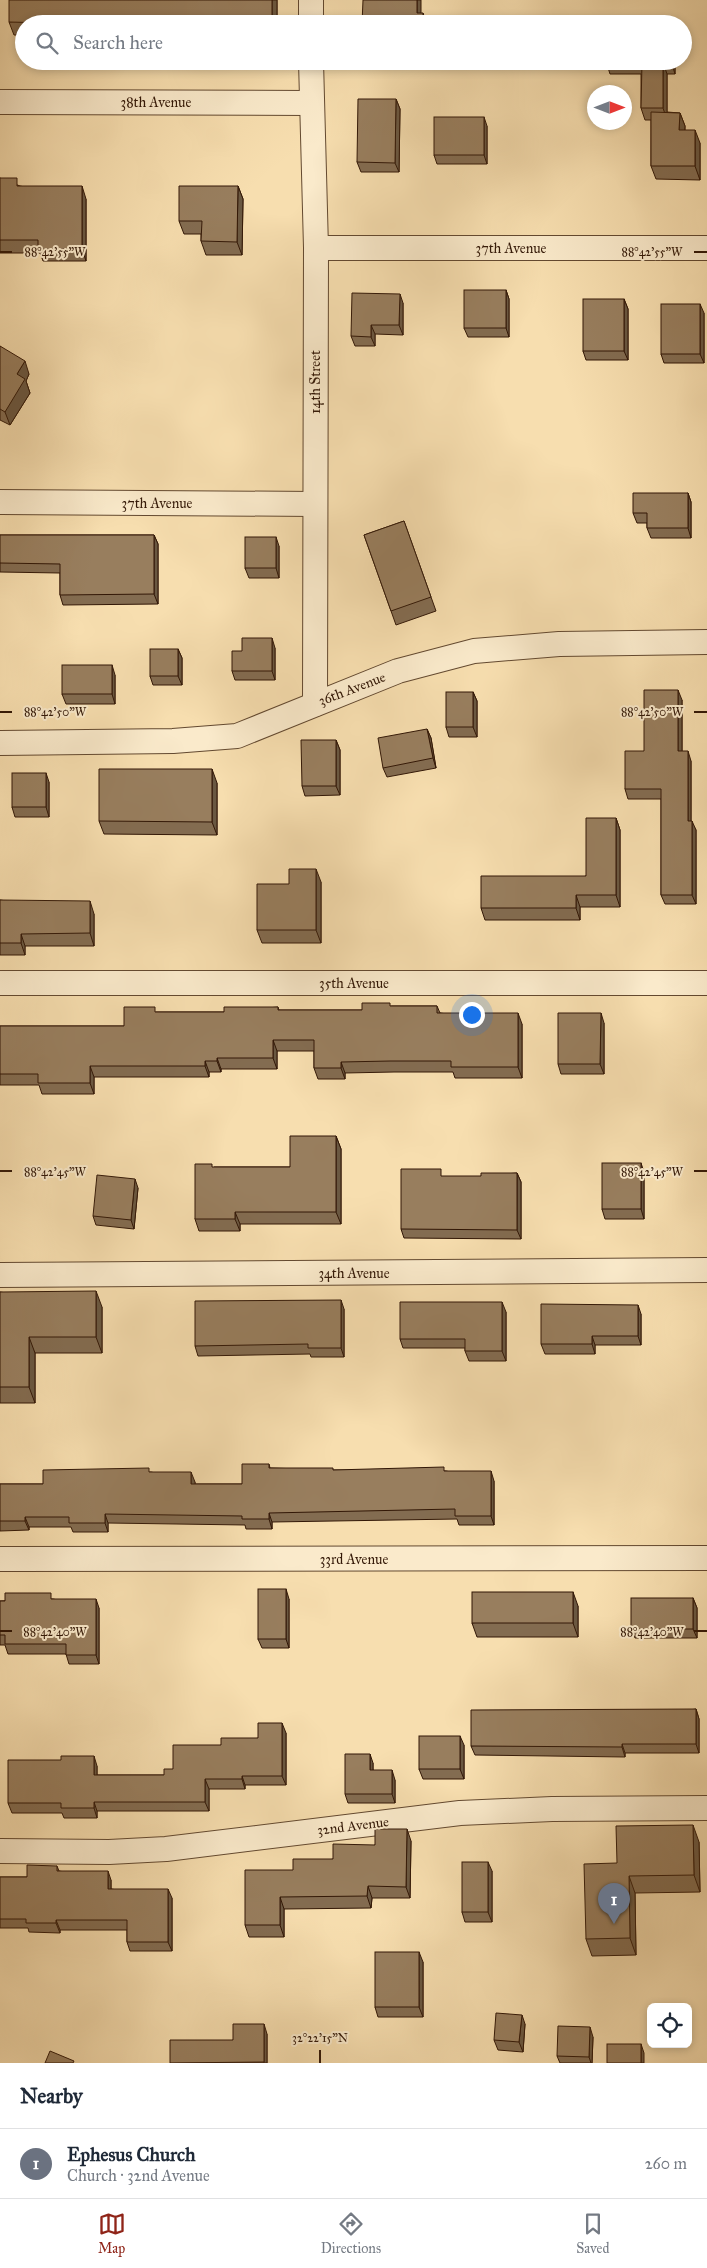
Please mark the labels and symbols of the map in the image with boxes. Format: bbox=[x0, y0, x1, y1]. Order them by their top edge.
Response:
north arrow bbox=[587, 85, 632, 130]
street label: 38th Avenue bbox=[121, 94, 192, 111]
street label: 37th Avenue bbox=[476, 240, 547, 257]
text: 88°42'55"W bbox=[25, 245, 86, 259]
text: 88°42'55"W bbox=[622, 245, 683, 259]
street label: 14th Street bbox=[307, 350, 324, 414]
street label: 37th Avenue bbox=[122, 495, 193, 512]
street label: 36th Avenue bbox=[316, 668, 388, 710]
text: 88°42'50"W bbox=[24, 705, 87, 719]
text: 88°42'50"W bbox=[621, 705, 684, 719]
street label: 35th Avenue bbox=[319, 975, 389, 992]
your location bbox=[459, 1002, 485, 1028]
text: 88°42'45"W bbox=[24, 1165, 87, 1179]
text: 88°42'45"W bbox=[621, 1165, 684, 1179]
street label: 34th Avenue bbox=[318, 1265, 390, 1282]
street label: 33rd Avenue bbox=[320, 1551, 388, 1568]
text: 88°42'40"W bbox=[23, 1625, 87, 1639]
text: 88°42'40"W bbox=[620, 1625, 684, 1639]
street label: 32nd Avenue bbox=[316, 1813, 390, 1839]
pin: 1 bbox=[598, 1883, 630, 1924]
text: 32°22'15"N bbox=[292, 2031, 348, 2045]

